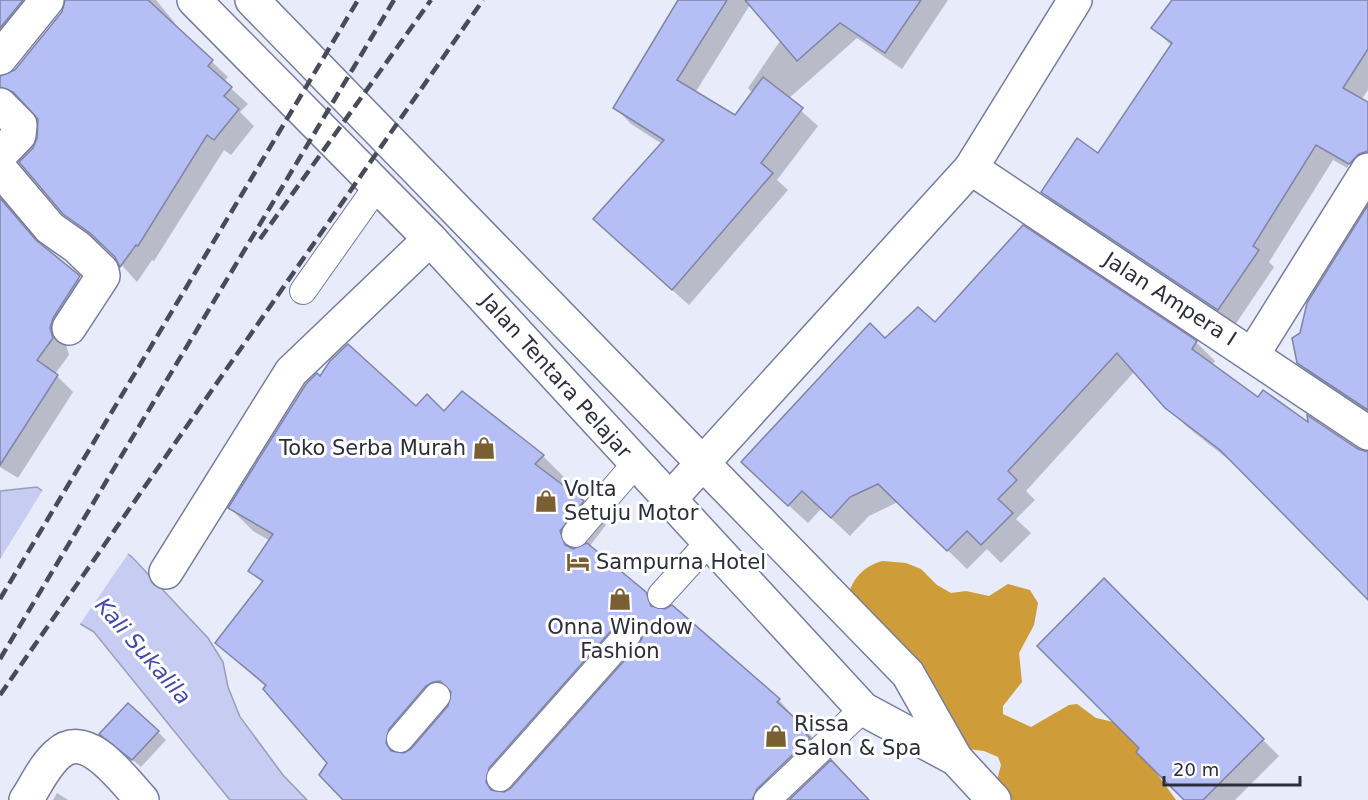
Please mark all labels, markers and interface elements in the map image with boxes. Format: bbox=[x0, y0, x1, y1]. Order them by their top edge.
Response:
street label: Jalan Ampera I bbox=[1098, 246, 1241, 351]
street label: Jalan Tentara Pelajar bbox=[474, 287, 637, 464]
shop icon: Toko Serba Murah bbox=[471, 435, 497, 461]
place label: Toko Serba Murah bbox=[278, 436, 466, 460]
place label: Volta Setuju Motor bbox=[564, 477, 699, 525]
shop icon: Volta Setuju Motor bbox=[533, 488, 559, 514]
hotel icon: Sampurna Hotel bbox=[565, 549, 591, 575]
place label: Sampurna Hotel bbox=[596, 550, 766, 574]
shop icon: Onna Window Fashion bbox=[607, 586, 633, 612]
water label: Kali Sukalila bbox=[90, 593, 196, 709]
place label: Onna Window Fashion bbox=[547, 615, 693, 663]
place label: Rissa Salon & Spa bbox=[794, 712, 921, 760]
shop icon: Rissa Salon & Spa bbox=[763, 723, 789, 749]
scale bar bbox=[1164, 749, 1300, 787]
text: 20 m bbox=[1173, 759, 1219, 780]

